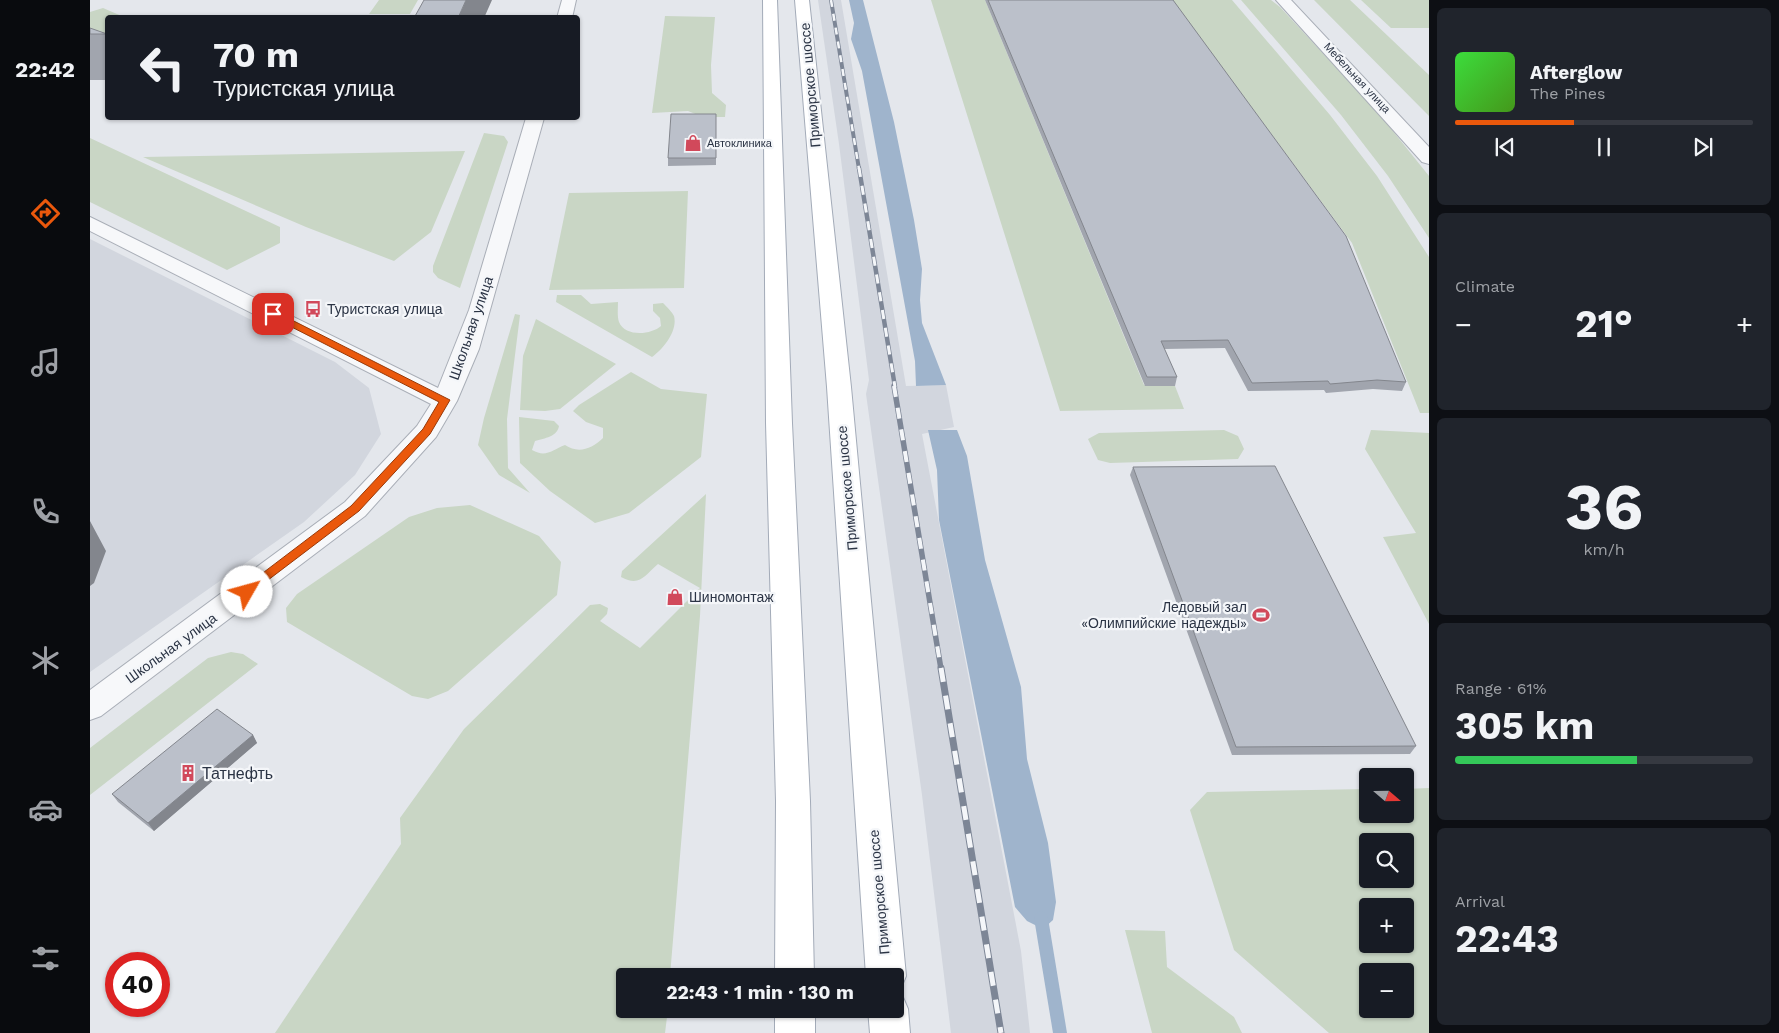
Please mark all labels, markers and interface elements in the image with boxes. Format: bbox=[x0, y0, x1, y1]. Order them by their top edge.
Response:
street label: Приморское шоссе bbox=[797, 22, 823, 148]
text: 70 m bbox=[213, 34, 299, 76]
icon: left bbox=[130, 35, 195, 100]
street label: Мебельная улица bbox=[1321, 40, 1394, 117]
text: 22:42 bbox=[15, 57, 75, 82]
text: Afterglow bbox=[1530, 61, 1622, 84]
text: Туристская улица bbox=[213, 76, 395, 101]
text: The Pines bbox=[1530, 84, 1606, 103]
shop icon: Автоклиника bbox=[683, 133, 703, 153]
icon: previous bbox=[1491, 133, 1519, 161]
icon: pause bbox=[1590, 133, 1618, 161]
icon: next bbox=[1689, 133, 1717, 161]
place label: Автоклиника bbox=[707, 137, 773, 150]
icon: directions bbox=[28, 196, 63, 231]
street label: Школьная улица bbox=[446, 274, 496, 382]
text: Climate bbox=[1455, 277, 1515, 296]
pin bbox=[252, 293, 294, 335]
bus stop icon: Туристская улица bbox=[303, 299, 323, 319]
icon: arrive bbox=[259, 300, 287, 328]
place label: Туристская улица bbox=[327, 301, 443, 317]
text: 21° bbox=[1575, 302, 1633, 346]
text: − bbox=[1455, 308, 1472, 341]
text: + bbox=[1736, 308, 1753, 341]
icon: music bbox=[28, 345, 63, 380]
street label: Приморское шоссе bbox=[834, 425, 860, 551]
text: 36 bbox=[1565, 469, 1643, 545]
icon: phone bbox=[28, 494, 63, 529]
text: km/h bbox=[1583, 540, 1625, 559]
position arrow bbox=[220, 565, 272, 617]
shop icon: Шиномонтаж bbox=[665, 587, 685, 607]
place label: Шиномонтаж bbox=[689, 589, 774, 605]
place label: Ледовый зал «Олимпийские надежды» bbox=[1081, 599, 1247, 631]
sports icon: Ледовый зал «Олимпийские надежды» bbox=[1251, 605, 1271, 625]
street label: Школьная улица bbox=[122, 610, 220, 686]
icon: climate bbox=[28, 643, 63, 678]
text: Range · 61% bbox=[1455, 679, 1547, 698]
text: 305 km bbox=[1455, 704, 1594, 748]
building icon: Татнефть bbox=[178, 763, 198, 783]
place label: Татнефть bbox=[202, 764, 273, 783]
north arrow bbox=[1359, 768, 1414, 822]
map controls bbox=[1359, 768, 1414, 1018]
icon: car bbox=[28, 792, 63, 827]
street label: Приморское шоссе bbox=[866, 829, 892, 955]
button: search bbox=[1359, 833, 1414, 888]
text: Arrival bbox=[1455, 892, 1505, 911]
button: + bbox=[1359, 898, 1414, 953]
text: 22:43 bbox=[1455, 917, 1559, 961]
icon: filters bbox=[28, 941, 63, 976]
speed limit sign: 40 bbox=[105, 952, 170, 1017]
button: − bbox=[1359, 963, 1414, 1018]
text: 22:43 · 1 min · 130 m bbox=[666, 981, 854, 1004]

